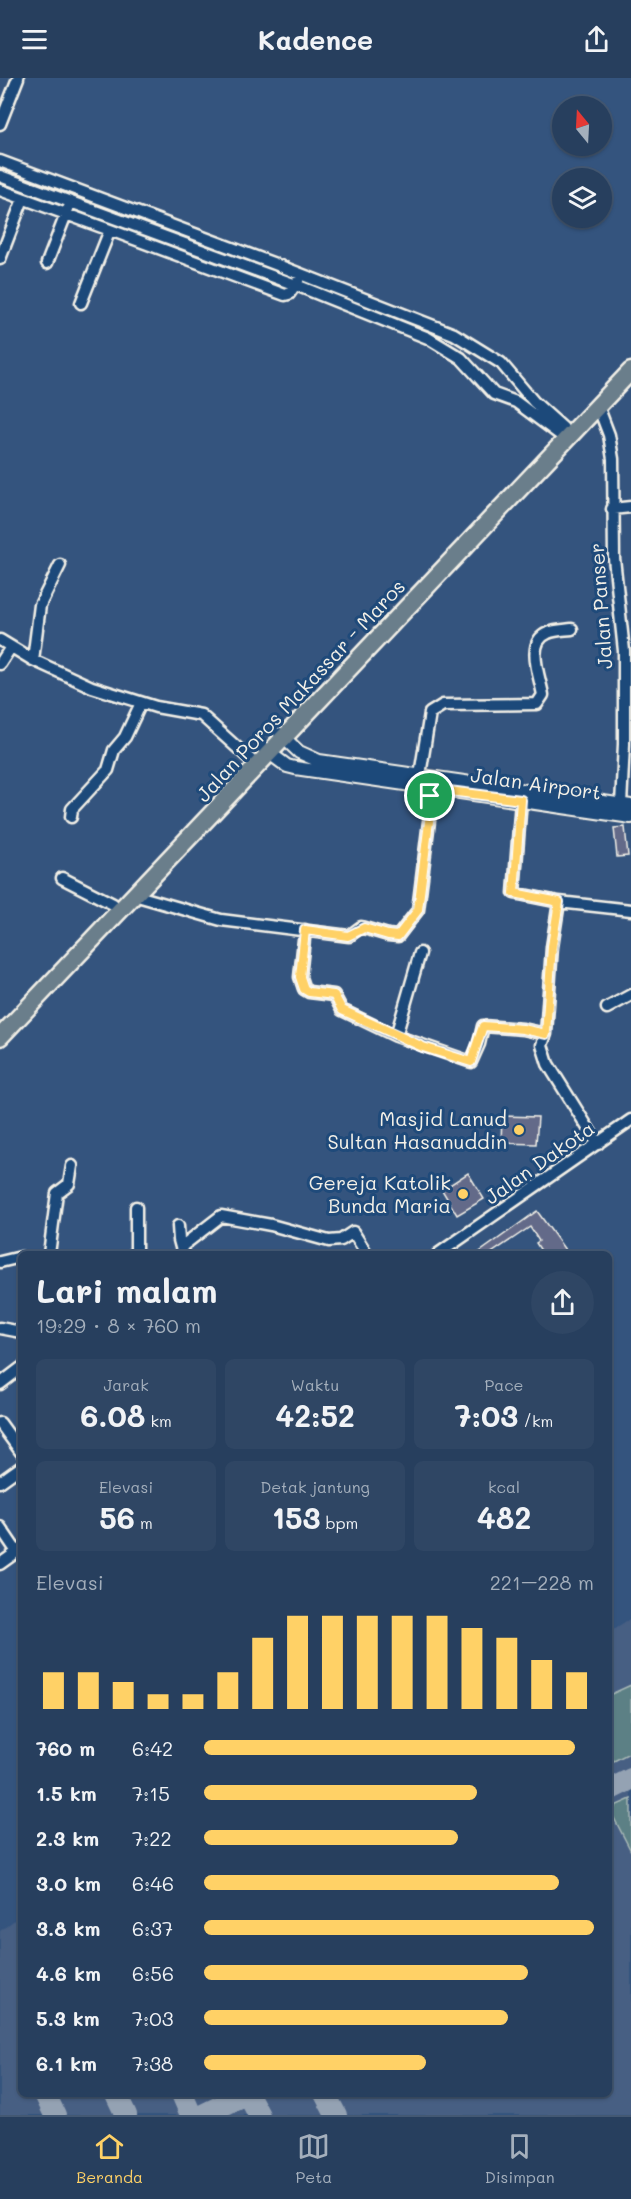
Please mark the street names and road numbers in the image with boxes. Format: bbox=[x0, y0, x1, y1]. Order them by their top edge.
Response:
street label: Jalan Panser bbox=[583, 542, 617, 670]
street label: Jalan Poros Makassar - Maros bbox=[190, 573, 410, 807]
street label: Jalan Airport bbox=[469, 761, 603, 805]
street label: Jalan Dakota bbox=[479, 1115, 599, 1209]

